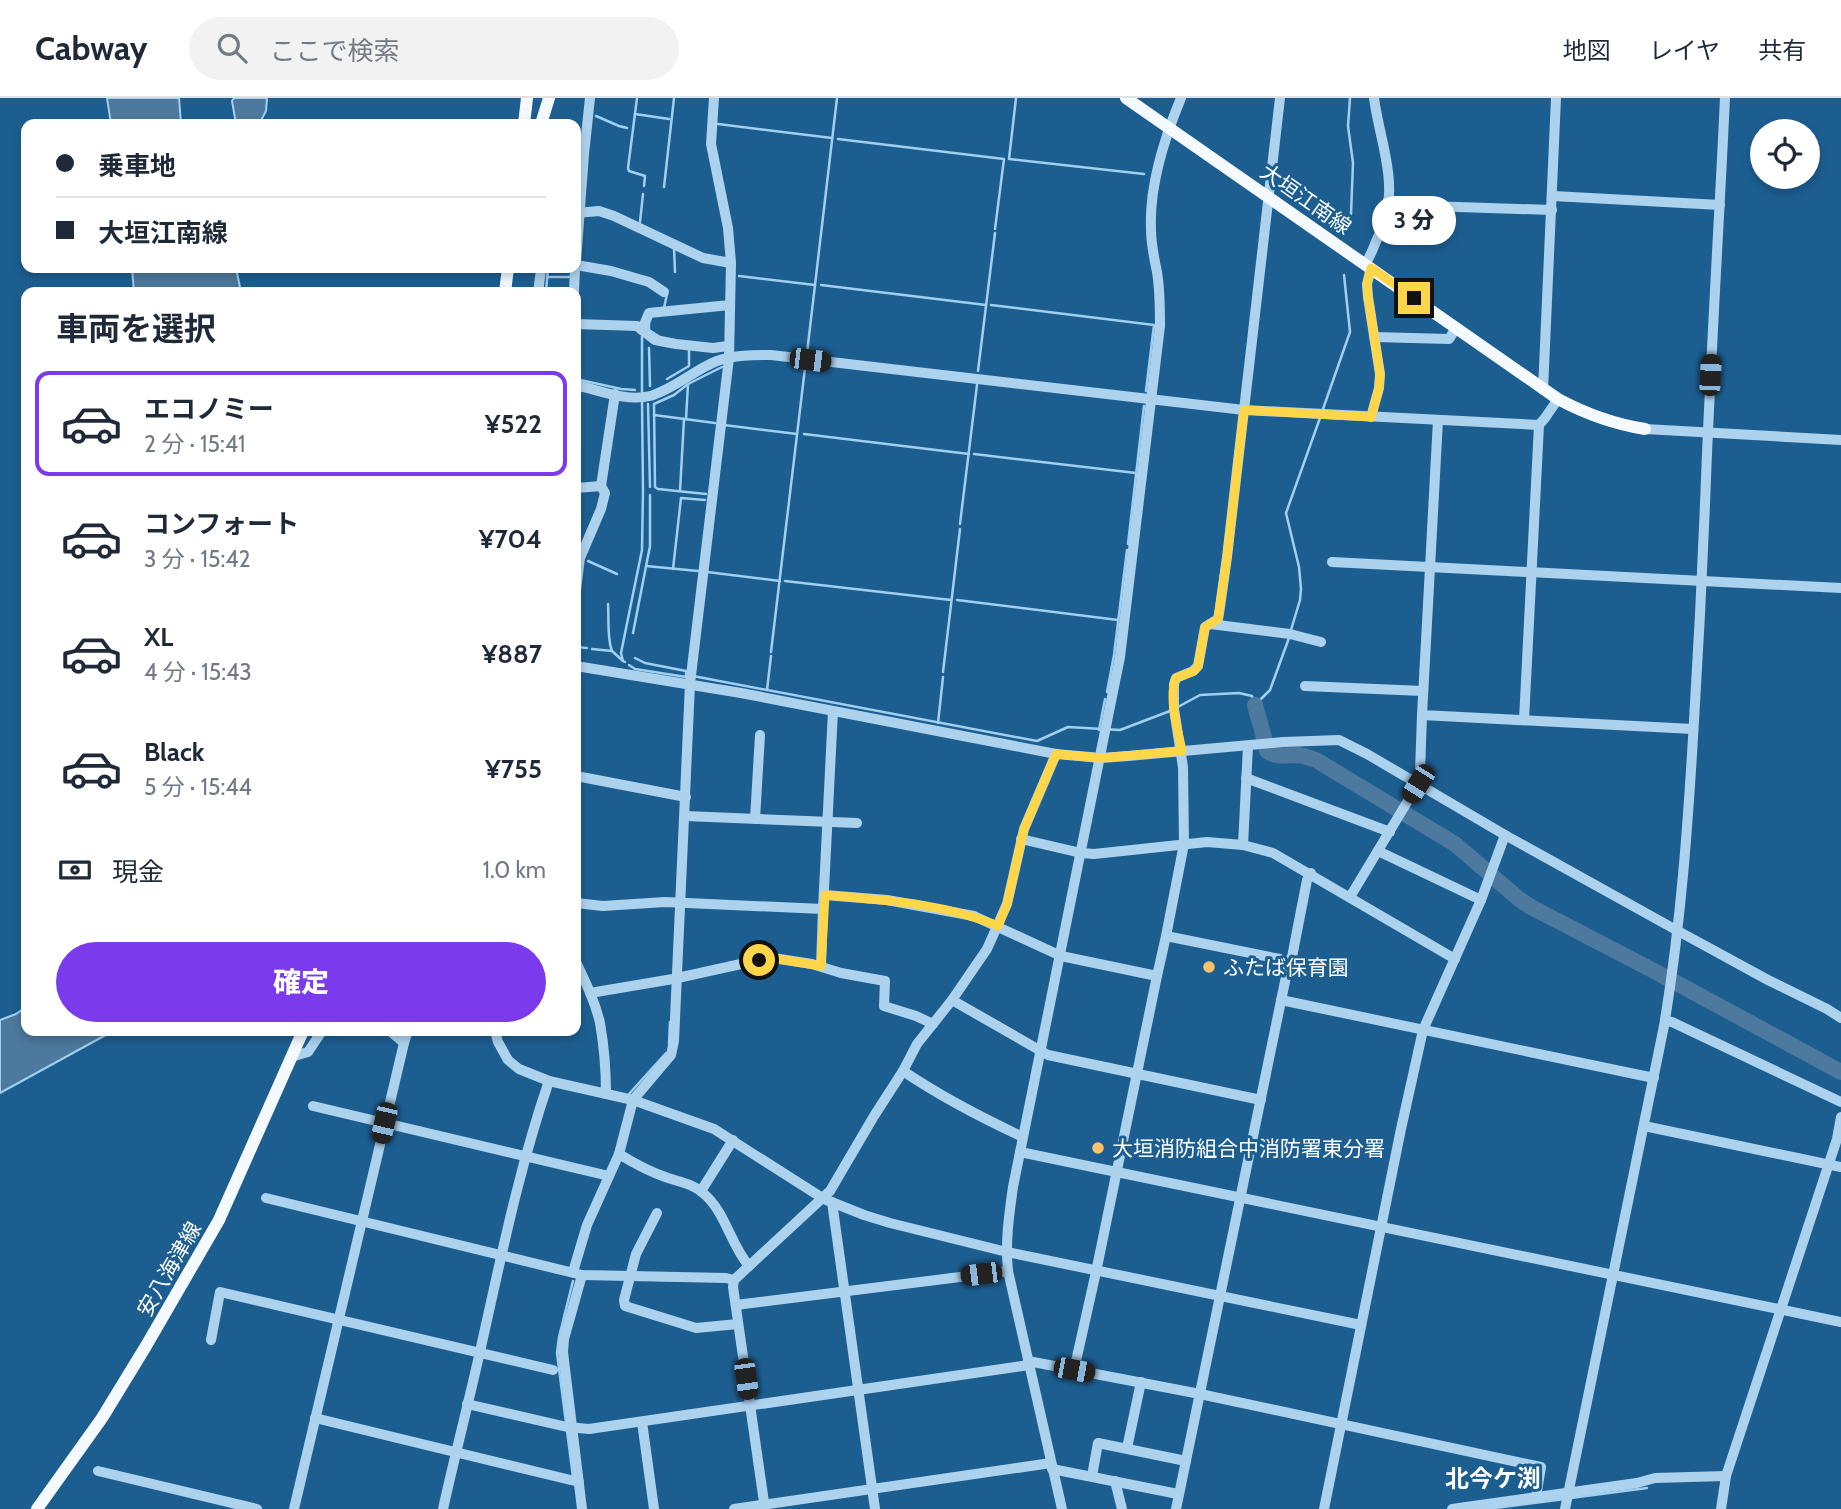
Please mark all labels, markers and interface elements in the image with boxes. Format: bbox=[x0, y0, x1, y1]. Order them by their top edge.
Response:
search box bbox=[189, 17, 679, 80]
text: Cabway bbox=[35, 28, 147, 68]
icon: search bbox=[213, 29, 251, 67]
text: ここで検索 bbox=[269, 35, 399, 67]
text: 地図 bbox=[1563, 36, 1611, 65]
text: レイヤ bbox=[1649, 36, 1720, 65]
text: 共有 bbox=[1758, 36, 1806, 65]
map controls bbox=[1750, 119, 1820, 189]
button: locate bbox=[1750, 119, 1820, 189]
text: 乗車地 bbox=[98, 150, 176, 182]
street label: 大垣江南線 bbox=[1256, 159, 1356, 239]
callout: 3 分 bbox=[1372, 197, 1456, 246]
text: 3 分 bbox=[1394, 206, 1434, 234]
text: 大垣江南線 bbox=[98, 217, 228, 249]
route end bbox=[1398, 282, 1430, 314]
text: 車両を選択 bbox=[56, 309, 216, 348]
car bbox=[788, 347, 833, 373]
car bbox=[1699, 353, 1722, 397]
icon: car bbox=[60, 392, 123, 455]
text: エコノミー bbox=[144, 393, 274, 425]
text: ¥522 bbox=[485, 408, 542, 440]
text: 2 分 · 15:41 bbox=[144, 430, 246, 458]
icon: car bbox=[60, 507, 123, 570]
text: コンフォート bbox=[144, 508, 299, 540]
text: ¥704 bbox=[479, 523, 542, 555]
text: 3 分 · 15:42 bbox=[144, 545, 251, 573]
text: XL bbox=[144, 621, 173, 653]
icon: car bbox=[60, 622, 123, 685]
text: ¥887 bbox=[482, 638, 542, 670]
text: 4 分 · 15:43 bbox=[144, 658, 252, 686]
text: Black bbox=[144, 736, 204, 768]
icon: car bbox=[60, 737, 123, 800]
text: ¥755 bbox=[485, 753, 542, 785]
car bbox=[1398, 761, 1439, 807]
text: 5 分 · 15:44 bbox=[144, 773, 252, 801]
icon: cash bbox=[56, 851, 94, 889]
text: 現金 bbox=[112, 856, 164, 888]
text: 1.0 km bbox=[482, 856, 546, 884]
button: 確定 bbox=[56, 942, 546, 1022]
route start bbox=[743, 944, 775, 976]
place label: ふたば保育園 bbox=[1223, 955, 1349, 980]
marker: ふたば保育園 bbox=[1201, 959, 1217, 975]
car bbox=[370, 1100, 399, 1146]
place label: 大垣消防組合中消防署東分署 bbox=[1112, 1136, 1385, 1161]
marker: 大垣消防組合中消防署東分署 bbox=[1090, 1140, 1106, 1156]
street label: 安八海津線 bbox=[132, 1217, 206, 1321]
car bbox=[959, 1261, 1004, 1287]
car bbox=[1052, 1356, 1097, 1384]
car bbox=[733, 1357, 760, 1401]
district label: 北今ケ渕 bbox=[1445, 1464, 1541, 1493]

